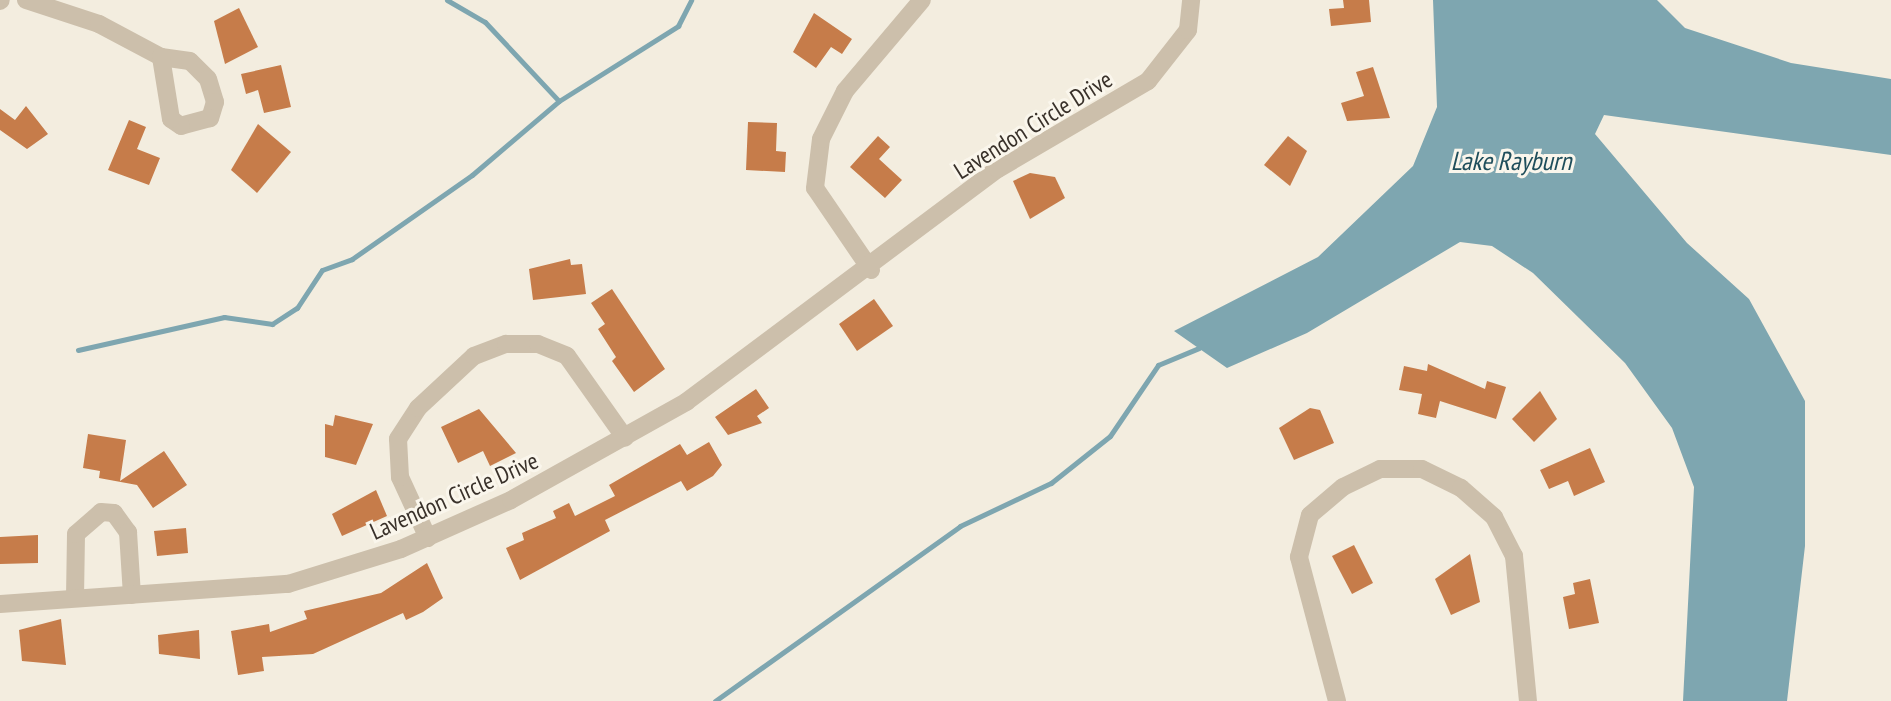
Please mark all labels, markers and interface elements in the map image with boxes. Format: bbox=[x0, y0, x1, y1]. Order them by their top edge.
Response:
street label: Lavendon Circle Drive bbox=[949, 65, 1117, 185]
water label: Lake Rayburn bbox=[1451, 145, 1571, 177]
street label: Lavendon Circle Drive bbox=[366, 446, 542, 546]

